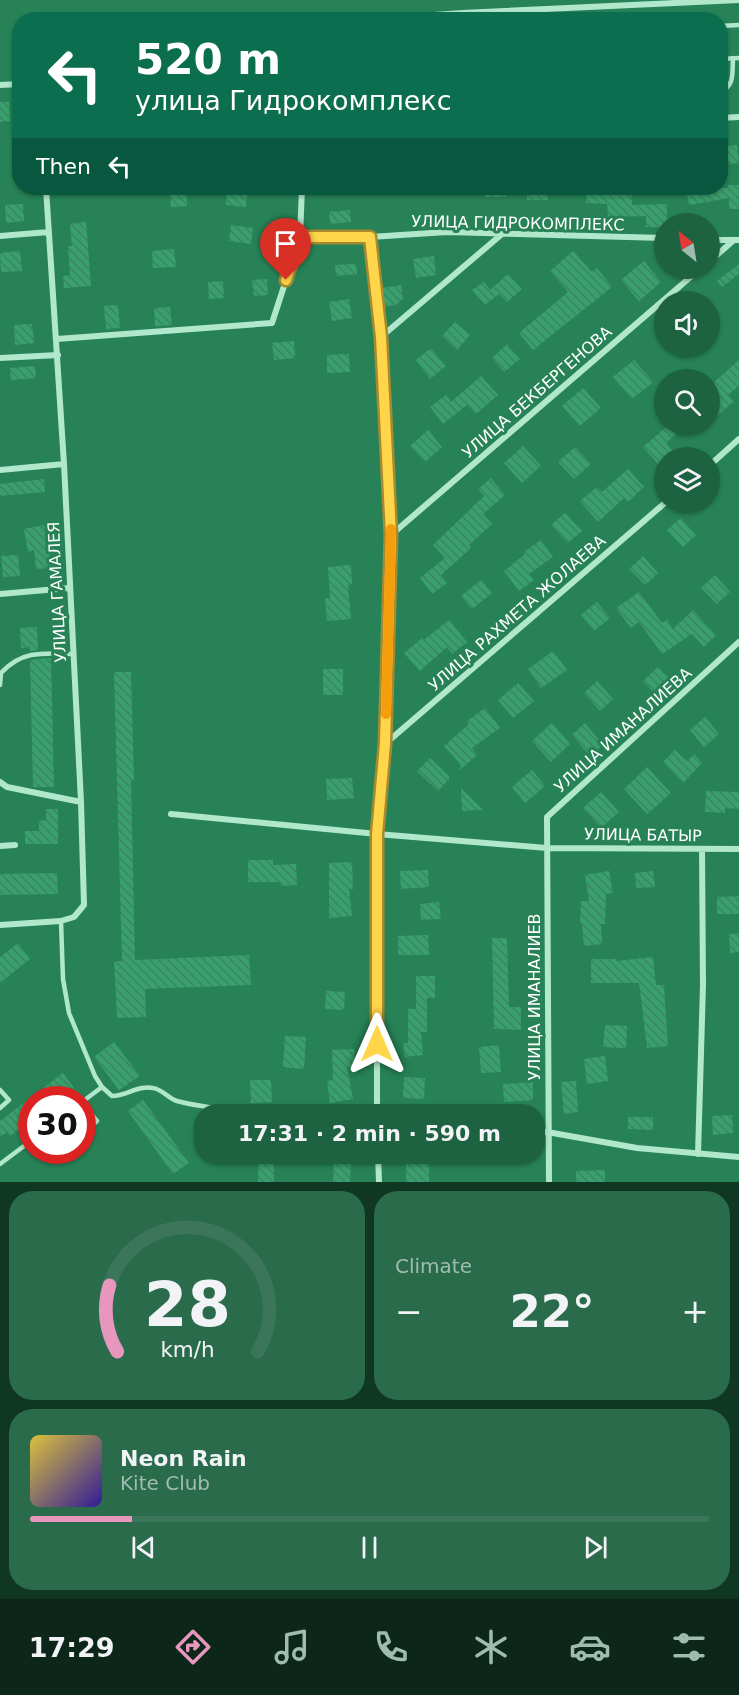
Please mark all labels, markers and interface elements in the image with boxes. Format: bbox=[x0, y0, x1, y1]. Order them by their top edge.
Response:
text: 520 m bbox=[135, 35, 281, 84]
icon: left bbox=[36, 36, 114, 114]
text: улица Гидрокомплекс bbox=[135, 85, 452, 116]
icon: left bbox=[103, 150, 136, 183]
text: Then bbox=[36, 154, 91, 179]
street label: УЛИЦА ГИДРОКОМПЛЕКС bbox=[411, 212, 625, 234]
north arrow bbox=[654, 213, 720, 279]
map controls bbox=[654, 213, 720, 513]
pin bbox=[260, 218, 311, 280]
icon: arrive bbox=[269, 227, 302, 260]
button: sound bbox=[654, 291, 720, 357]
street label: УЛИЦА БЕКБЕРГЕНОВА bbox=[458, 322, 616, 462]
button: search bbox=[654, 369, 720, 435]
button: layers bbox=[654, 447, 720, 513]
street label: УЛИЦА ГАМАЛЕЯ bbox=[44, 521, 70, 663]
street label: УЛИЦА РАХМЕТА ЖОЛАЕВА bbox=[425, 531, 609, 695]
street label: УЛИЦА ИМАНАЛИЕВА bbox=[551, 663, 696, 797]
street label: УЛИЦА БАТЫР bbox=[584, 824, 702, 846]
street label: УЛИЦА ИМАНАЛИЕВ bbox=[525, 914, 544, 1080]
position arrow bbox=[345, 1012, 409, 1076]
speed limit sign: 30 bbox=[18, 1086, 96, 1164]
text: 17:31 · 2 min · 590 m bbox=[238, 1121, 501, 1146]
text: Climate bbox=[395, 1254, 472, 1278]
text: 28 bbox=[144, 1268, 230, 1341]
text: 22° bbox=[509, 1285, 595, 1338]
text: − bbox=[395, 1292, 423, 1331]
text: + bbox=[681, 1292, 709, 1331]
text: km/h bbox=[160, 1338, 214, 1363]
text: Neon Rain bbox=[120, 1446, 247, 1471]
text: Kite Club bbox=[120, 1471, 210, 1495]
icon: previous bbox=[127, 1531, 160, 1564]
icon: pause bbox=[353, 1531, 386, 1564]
icon: next bbox=[579, 1531, 612, 1564]
icon: directions bbox=[172, 1626, 214, 1668]
icon: music bbox=[271, 1626, 313, 1668]
icon: phone bbox=[370, 1626, 412, 1668]
icon: climate bbox=[470, 1626, 512, 1668]
icon: car bbox=[569, 1626, 611, 1668]
icon: filters bbox=[668, 1626, 710, 1668]
text: 17:29 bbox=[29, 1632, 115, 1663]

